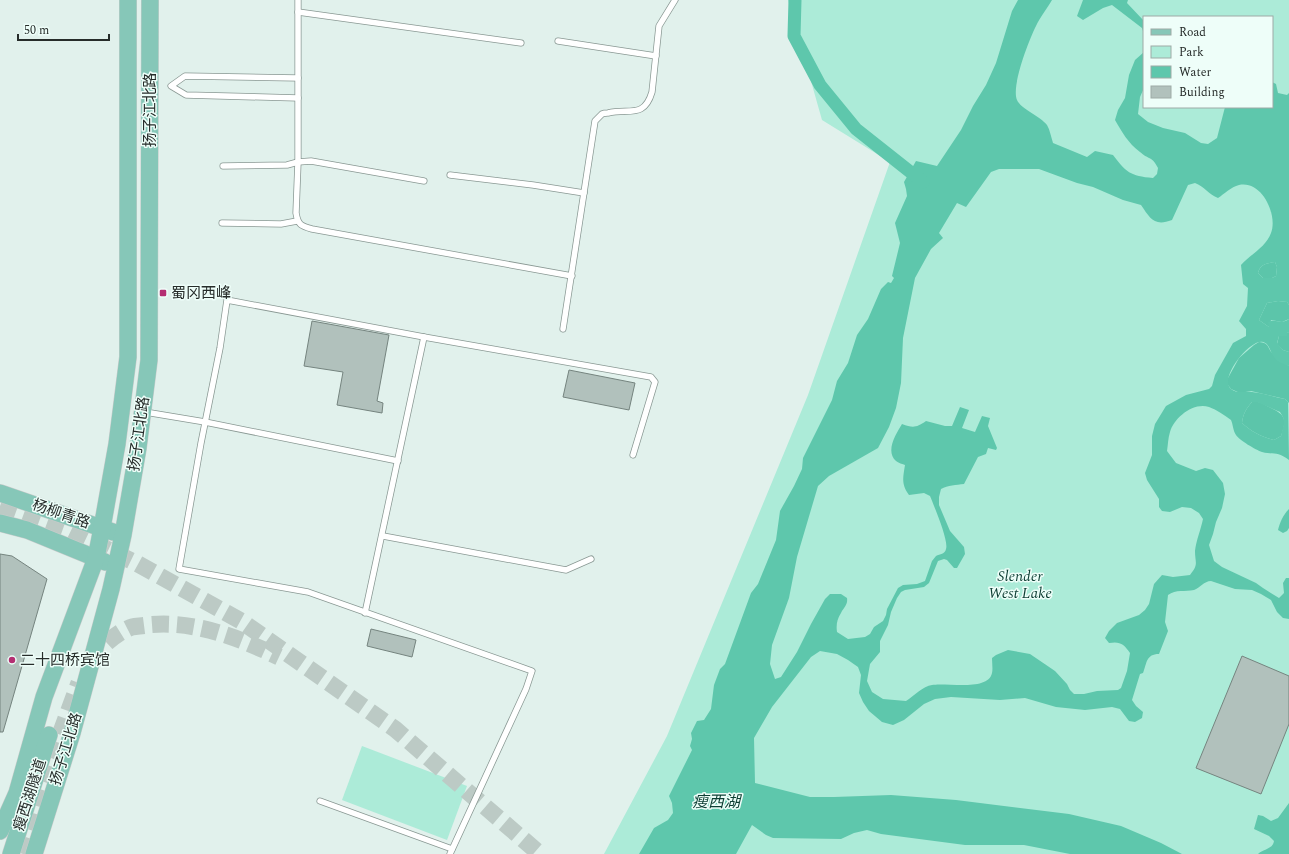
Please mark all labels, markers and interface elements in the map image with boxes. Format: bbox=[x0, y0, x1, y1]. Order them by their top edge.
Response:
scale bar bbox=[18, 16, 109, 42]
legend bbox=[1143, 16, 1273, 108]
text: 50 m bbox=[24, 21, 49, 40]
text: Road bbox=[1179, 23, 1206, 42]
text: Park bbox=[1179, 43, 1204, 62]
text: Water bbox=[1179, 63, 1211, 82]
street label: 扬子江北路 bbox=[139, 72, 162, 148]
text: Building bbox=[1179, 83, 1225, 102]
place label: 蜀冈西峰 bbox=[171, 282, 231, 305]
marker: 蜀冈西峰 bbox=[158, 288, 168, 298]
street label: 扬子江北路 bbox=[122, 395, 156, 473]
street label: 杨柳青路 bbox=[29, 493, 93, 535]
park label: Slender West Lake bbox=[988, 565, 1052, 605]
place label: 二十四桥宾馆 bbox=[20, 649, 110, 672]
marker: 二十四桥宾馆 bbox=[7, 655, 17, 665]
street label: 扬子江北路 bbox=[44, 710, 88, 788]
street label: 瘦西湖隧道 bbox=[7, 756, 53, 834]
water label: 瘦西湖 bbox=[692, 790, 743, 814]

